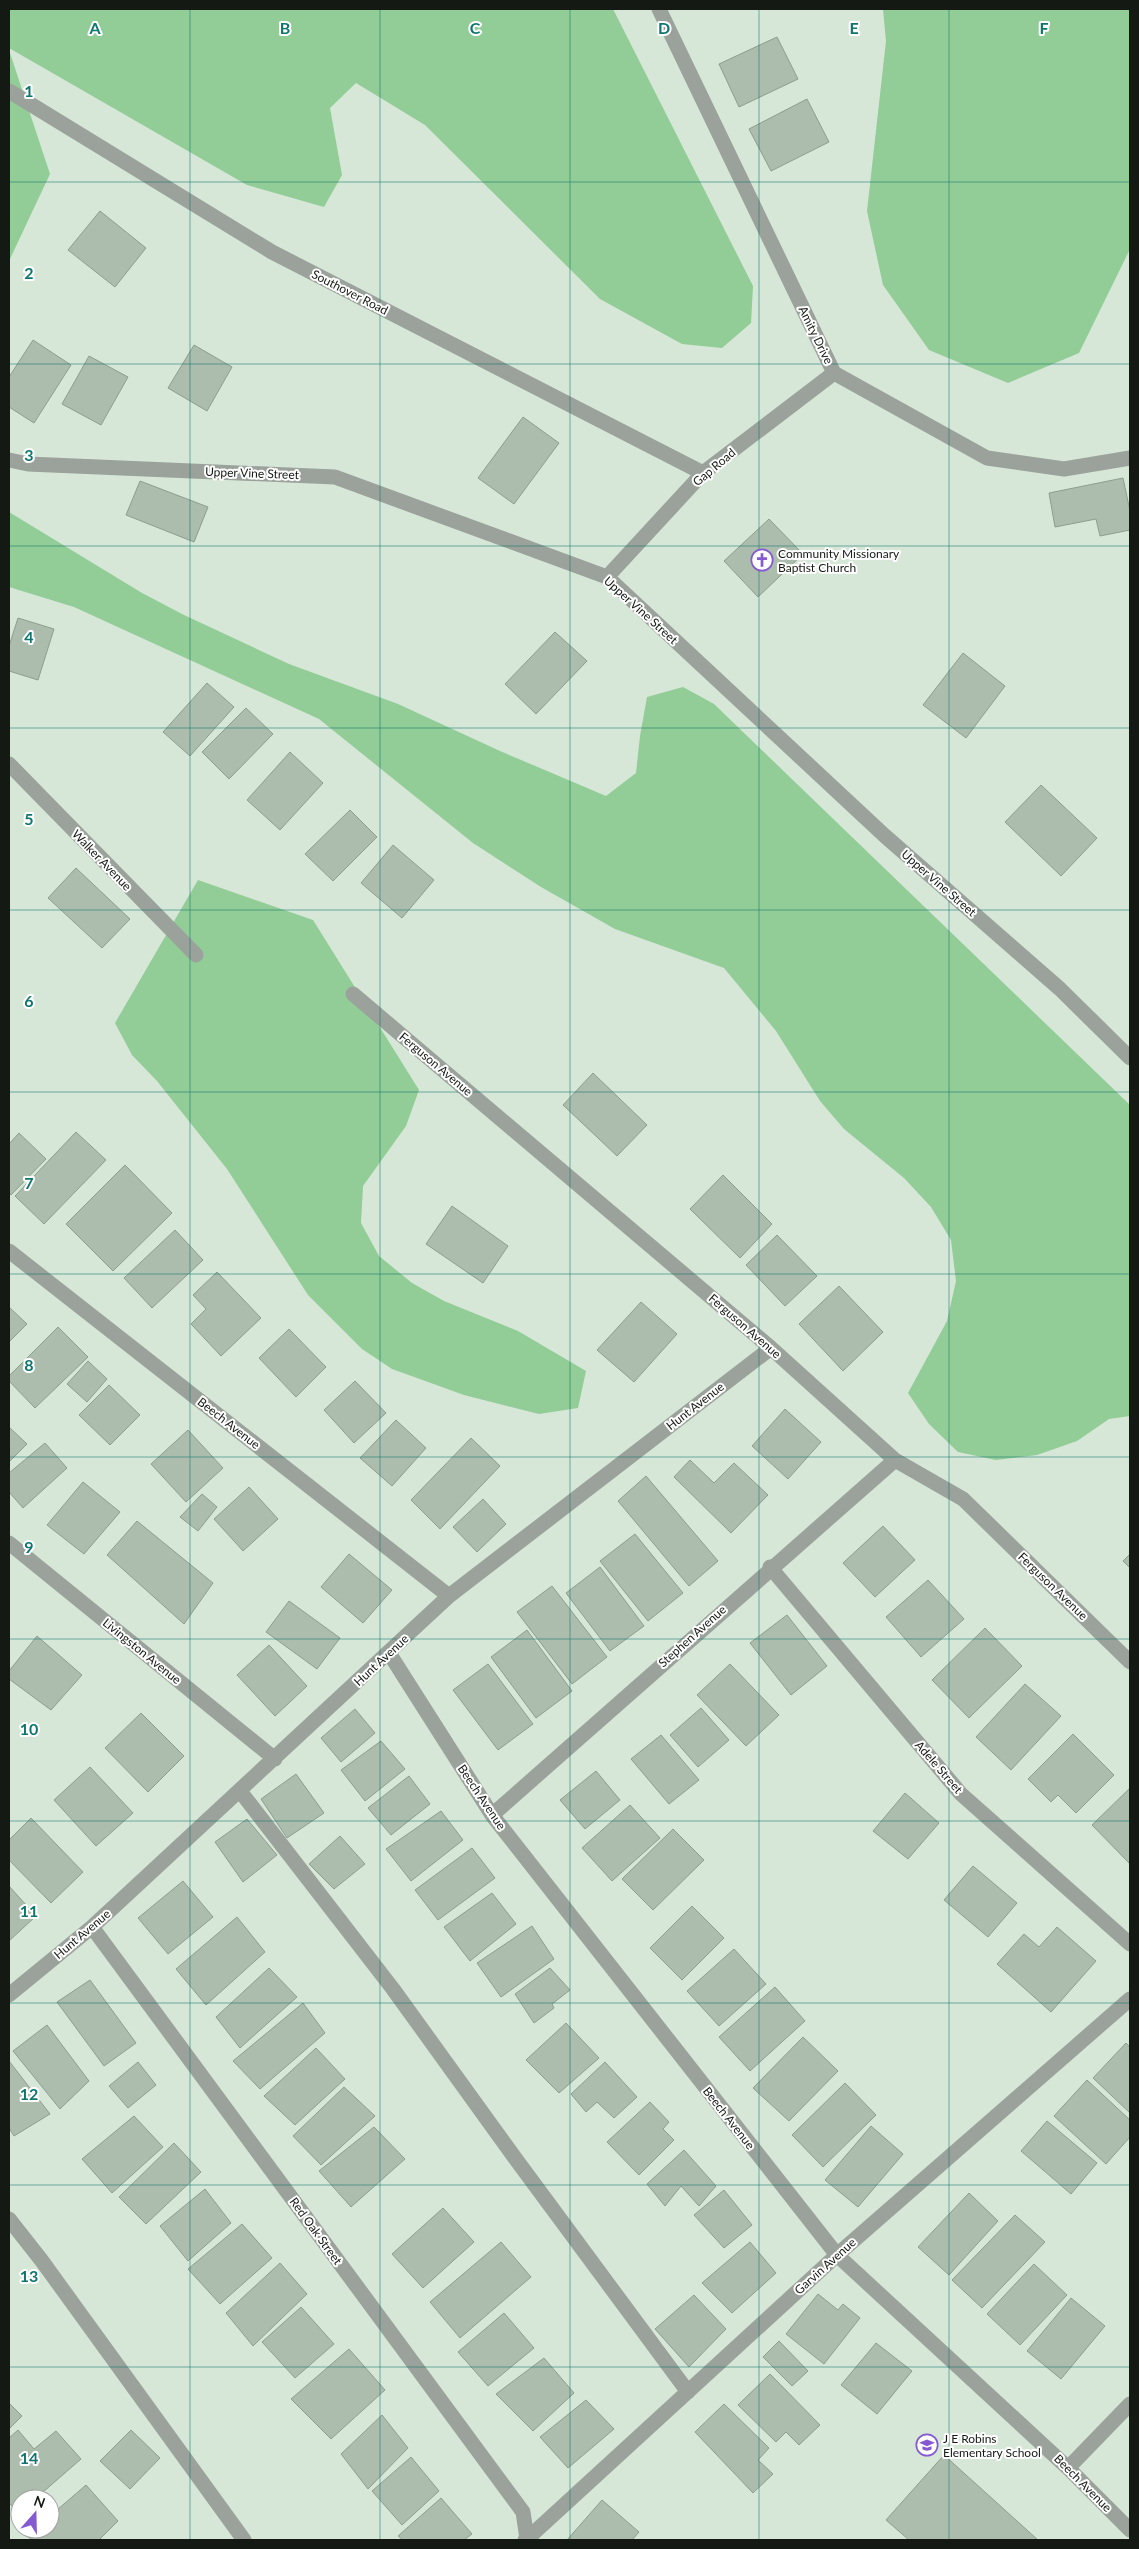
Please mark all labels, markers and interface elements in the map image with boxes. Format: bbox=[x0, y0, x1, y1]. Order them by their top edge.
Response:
text: A bbox=[88, 18, 101, 37]
text: B bbox=[280, 18, 290, 37]
text: C bbox=[470, 18, 481, 37]
text: D bbox=[658, 18, 670, 37]
text: E bbox=[849, 18, 859, 37]
text: F bbox=[1039, 18, 1049, 37]
text: 1 bbox=[24, 81, 34, 100]
text: 2 bbox=[24, 263, 34, 282]
street label: Southover Road bbox=[309, 266, 391, 318]
street label: Amity Drive bbox=[796, 304, 836, 366]
text: 3 bbox=[24, 445, 34, 464]
street label: Gap Road bbox=[690, 445, 738, 489]
street label: Upper Vine Street bbox=[205, 464, 300, 482]
place label: Community Missionary Baptist Church bbox=[778, 546, 900, 575]
church icon: Community Missionary Baptist Church bbox=[750, 548, 774, 572]
street label: Upper Vine Street bbox=[601, 573, 681, 647]
text: 4 bbox=[24, 627, 34, 646]
text: 5 bbox=[24, 809, 34, 828]
street label: Walker Avenue bbox=[69, 826, 135, 894]
street label: Upper Vine Street bbox=[899, 847, 980, 920]
text: 6 bbox=[24, 991, 34, 1010]
street label: Ferguson Avenue bbox=[396, 1029, 476, 1099]
text: 7 bbox=[24, 1173, 34, 1192]
street label: Ferguson Avenue bbox=[706, 1291, 784, 1361]
text: 8 bbox=[24, 1355, 34, 1374]
street label: Hunt Avenue bbox=[663, 1379, 727, 1433]
street label: Beech Avenue bbox=[195, 1394, 263, 1452]
text: 9 bbox=[24, 1537, 34, 1556]
street label: Ferguson Avenue bbox=[1015, 1549, 1091, 1623]
street label: Stephen Avenue bbox=[655, 1602, 729, 1670]
street label: Livingston Avenue bbox=[100, 1615, 184, 1687]
street label: Hunt Avenue bbox=[351, 1631, 411, 1689]
text: 10 bbox=[20, 1719, 38, 1738]
street label: Adele Street bbox=[912, 1738, 966, 1797]
street label: Beech Avenue bbox=[455, 1762, 509, 1832]
text: 11 bbox=[20, 1901, 38, 1920]
street label: Hunt Avenue bbox=[51, 1906, 113, 1962]
text: 12 bbox=[20, 2084, 38, 2103]
street label: Beech Avenue bbox=[700, 2084, 758, 2152]
street label: Red Oak Street bbox=[287, 2194, 346, 2268]
street label: Garvin Avenue bbox=[791, 2235, 859, 2297]
text: 13 bbox=[20, 2266, 38, 2285]
place label: J E Robins Elementary School bbox=[943, 2431, 1041, 2460]
school or university icon: J E Robins Elementary School bbox=[915, 2433, 939, 2457]
text: 14 bbox=[20, 2448, 38, 2467]
street label: Beech Avenue bbox=[1051, 2451, 1115, 2515]
north arrow bbox=[10, 2489, 60, 2539]
text: N bbox=[32, 2491, 48, 2511]

